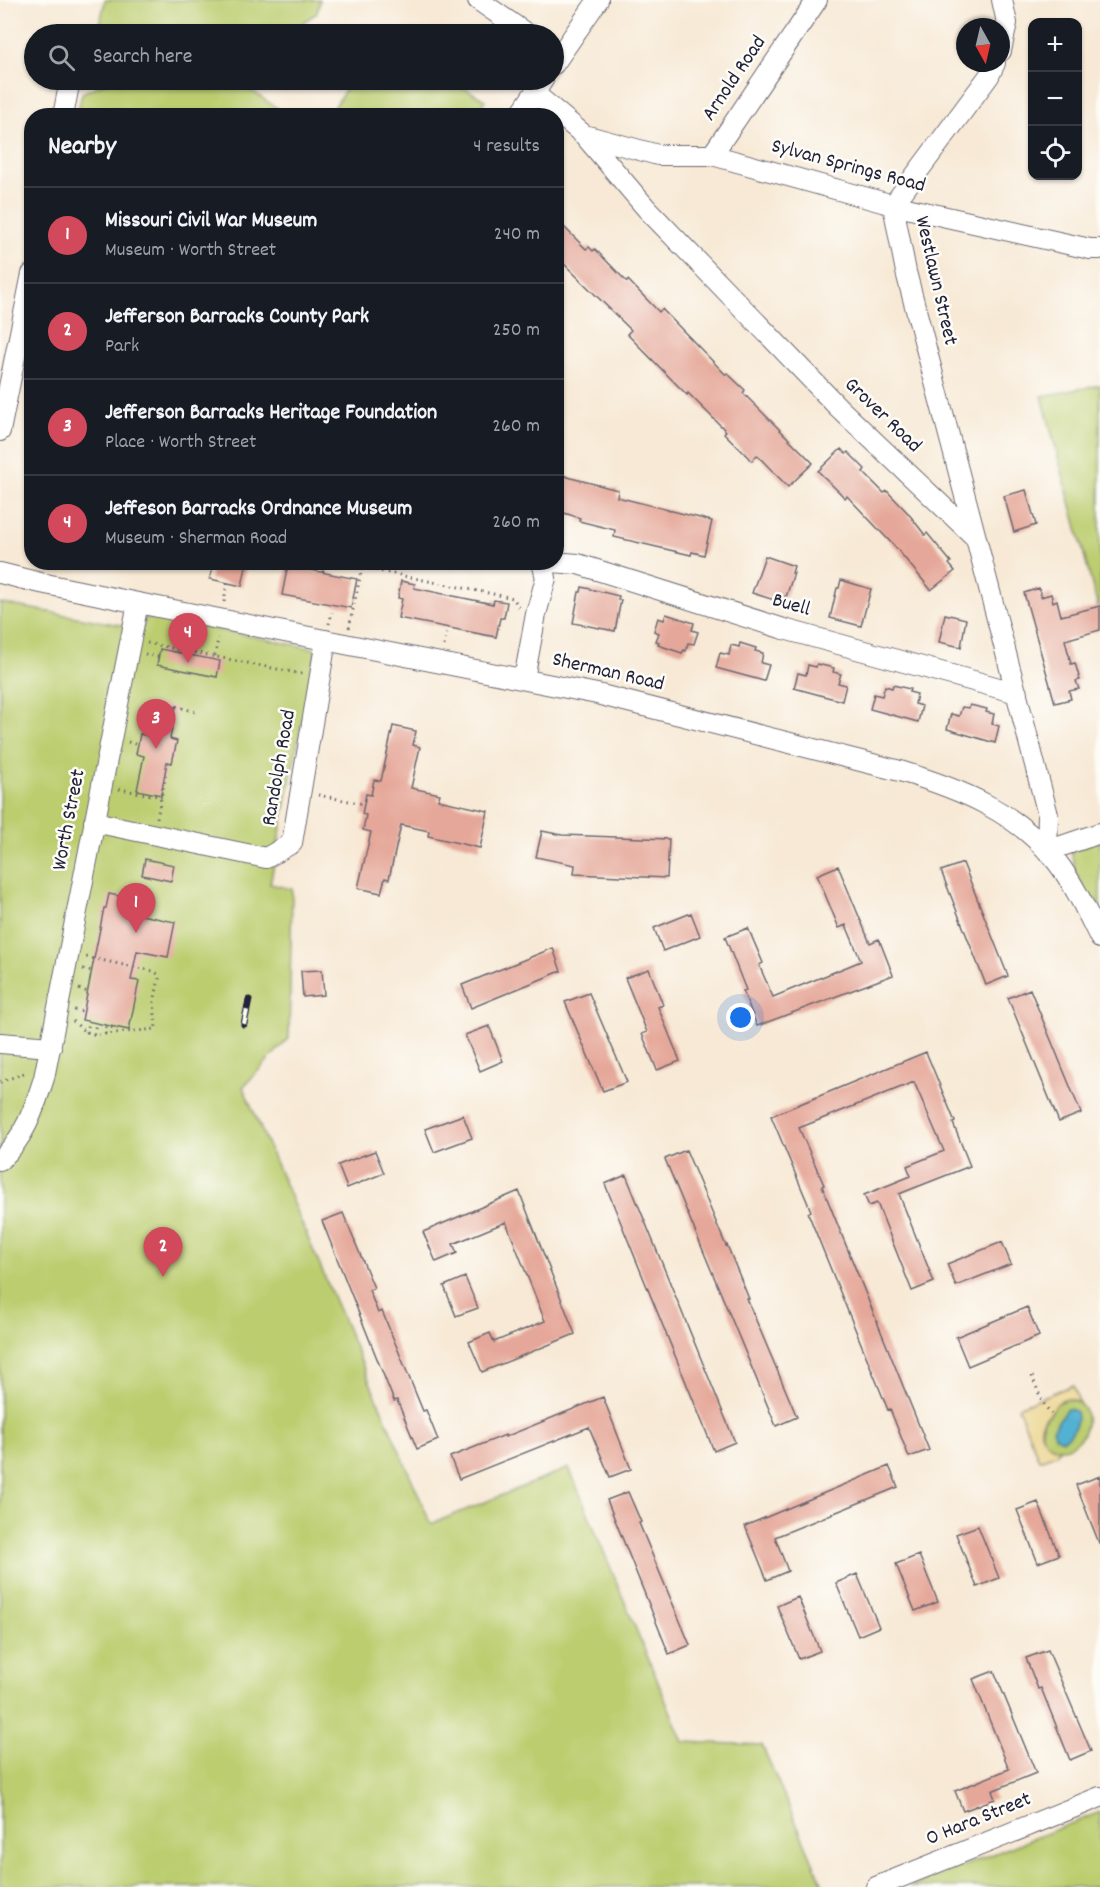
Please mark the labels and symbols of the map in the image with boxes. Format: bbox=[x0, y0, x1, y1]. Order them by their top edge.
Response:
north arrow bbox=[956, 18, 1010, 72]
street label: Arnold Road bbox=[695, 30, 775, 128]
street label: Sylvan Springs Road bbox=[768, 132, 928, 202]
street label: Westlawn Street bbox=[906, 213, 964, 349]
street label: Grover Road bbox=[836, 371, 928, 461]
street label: Buell bbox=[768, 586, 814, 626]
pin: 4 bbox=[168, 614, 207, 663]
street label: Sherman Road bbox=[549, 646, 667, 700]
pin: 3 bbox=[136, 700, 176, 749]
street label: Randolph Road bbox=[255, 708, 305, 828]
street label: Worth Street bbox=[46, 767, 95, 873]
pin: 1 bbox=[116, 884, 156, 933]
your location bbox=[726, 1003, 755, 1032]
pin: 2 bbox=[144, 1228, 182, 1277]
street label: O Hara Street bbox=[922, 1785, 1036, 1855]

